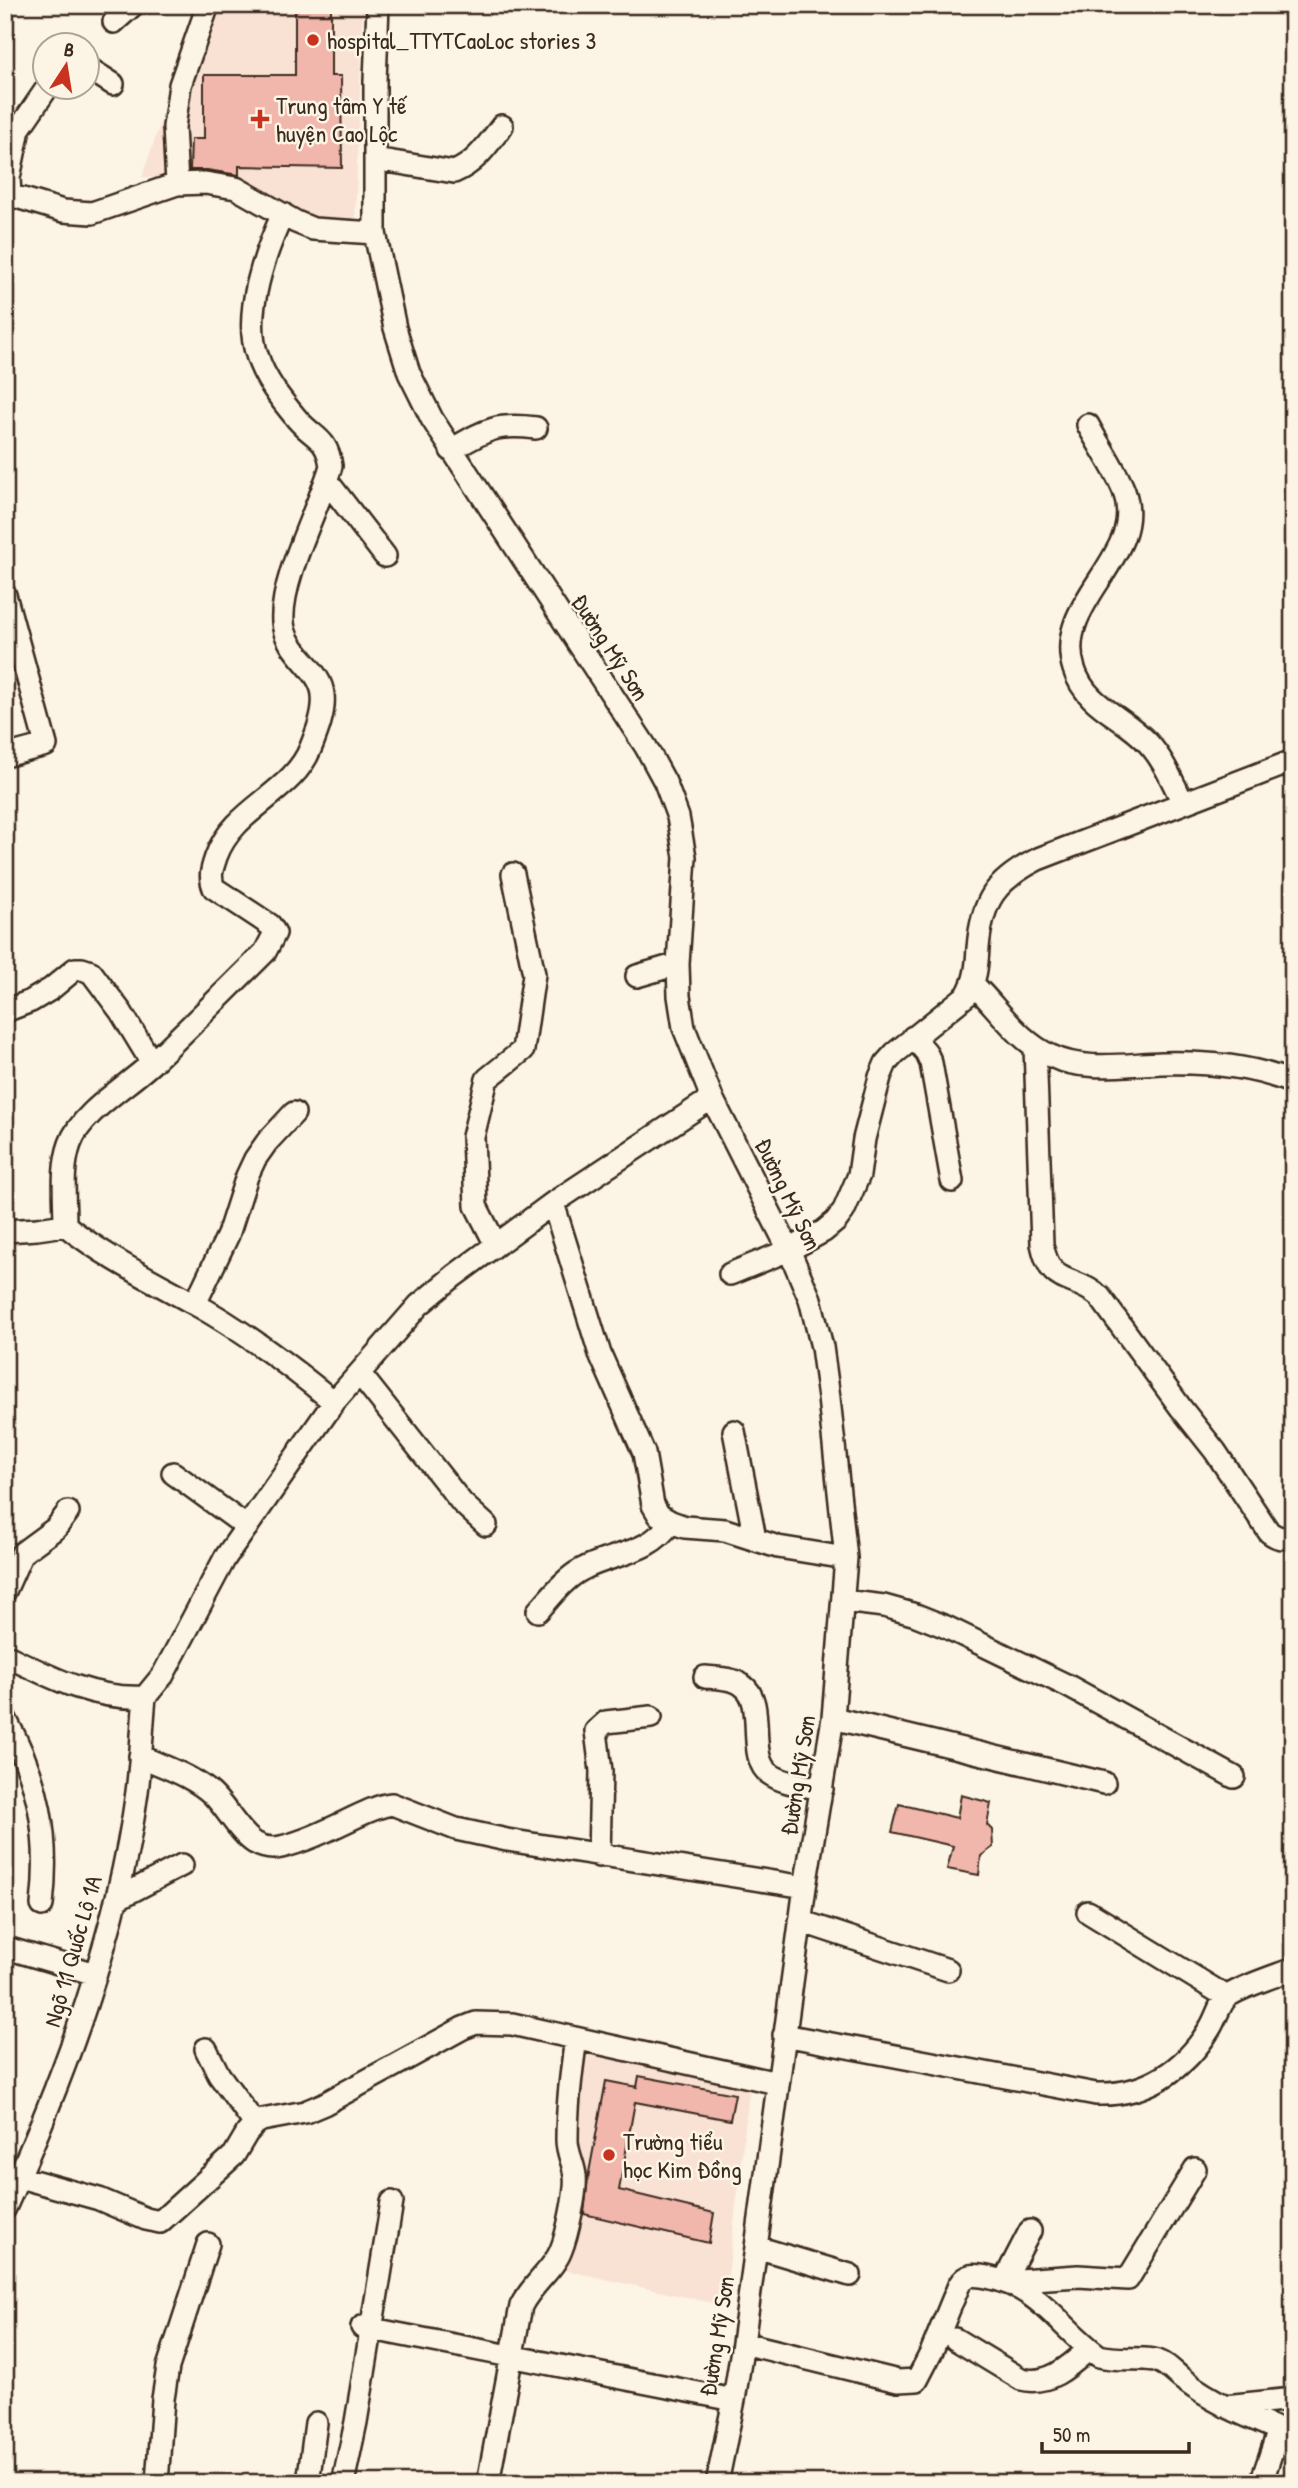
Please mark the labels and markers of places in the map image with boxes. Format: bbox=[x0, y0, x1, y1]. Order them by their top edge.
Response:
place label: hospital_TTYTCaoLoc stories 3 bbox=[327, 24, 596, 56]
marker: hospital_TTYTCaoLoc stories 3 bbox=[305, 32, 321, 48]
place label: Trung tâm Y tế huyện Cao Lộc bbox=[276, 89, 408, 149]
marker: Trung tâm Y tế huyện Cao Lộc bbox=[250, 109, 270, 129]
place label: Trường tiểu học Kim Đồng bbox=[623, 2125, 742, 2185]
marker: Trường tiểu học Kim Đồng bbox=[601, 2147, 617, 2163]

